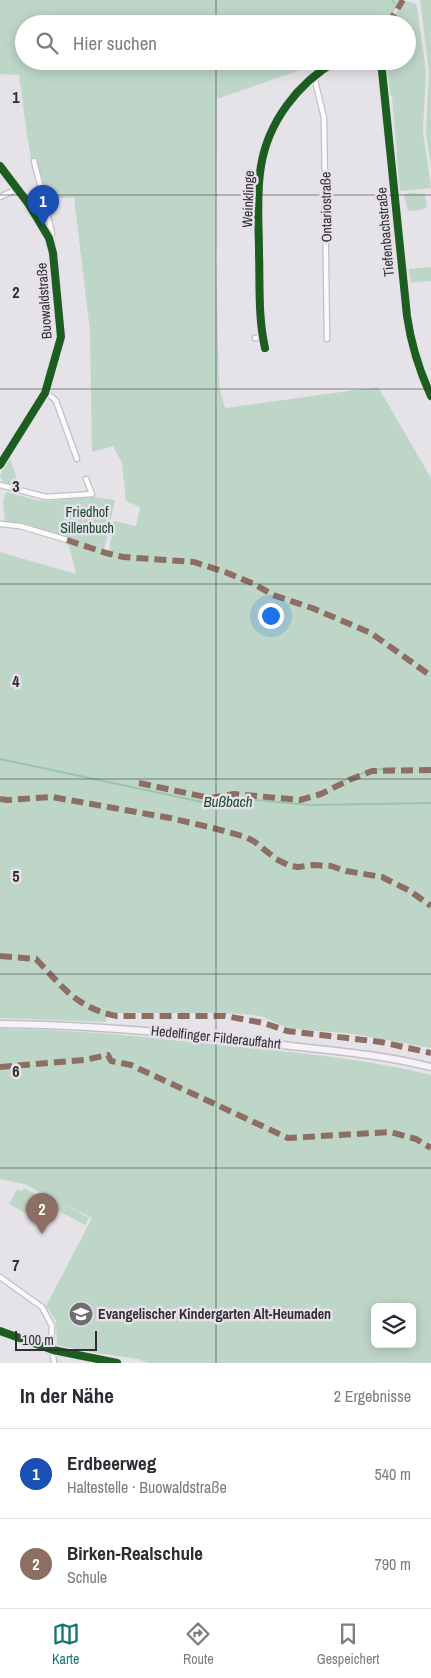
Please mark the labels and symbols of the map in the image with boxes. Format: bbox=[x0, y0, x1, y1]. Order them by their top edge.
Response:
text: 1 bbox=[12, 86, 20, 108]
street label: Weinklinge bbox=[238, 170, 258, 228]
street label: Ontariostraße bbox=[316, 171, 336, 243]
pin: 1 bbox=[27, 185, 59, 226]
street label: Tiefenbachstraße bbox=[372, 187, 398, 277]
street label: Buowaldstraße bbox=[32, 262, 56, 340]
text: 2 bbox=[12, 281, 20, 303]
text: 3 bbox=[12, 475, 20, 497]
park label: Friedhof Sillenbuch bbox=[60, 503, 114, 537]
your location bbox=[258, 603, 284, 629]
text: 4 bbox=[12, 670, 20, 692]
water label: Bußbach bbox=[203, 791, 253, 812]
text: 5 bbox=[12, 865, 20, 887]
street label: Hedelfinger Filderauffahrt bbox=[150, 1021, 282, 1053]
text: 6 bbox=[12, 1060, 20, 1082]
pin: 2 bbox=[26, 1193, 58, 1234]
text: 7 bbox=[12, 1254, 20, 1276]
school or university icon: Evangelischer Kindergarten Alt-Heumaden bbox=[68, 1301, 94, 1327]
place label: Evangelischer Kindergarten Alt-Heumaden bbox=[98, 1305, 331, 1323]
scale bar bbox=[15, 1328, 98, 1351]

